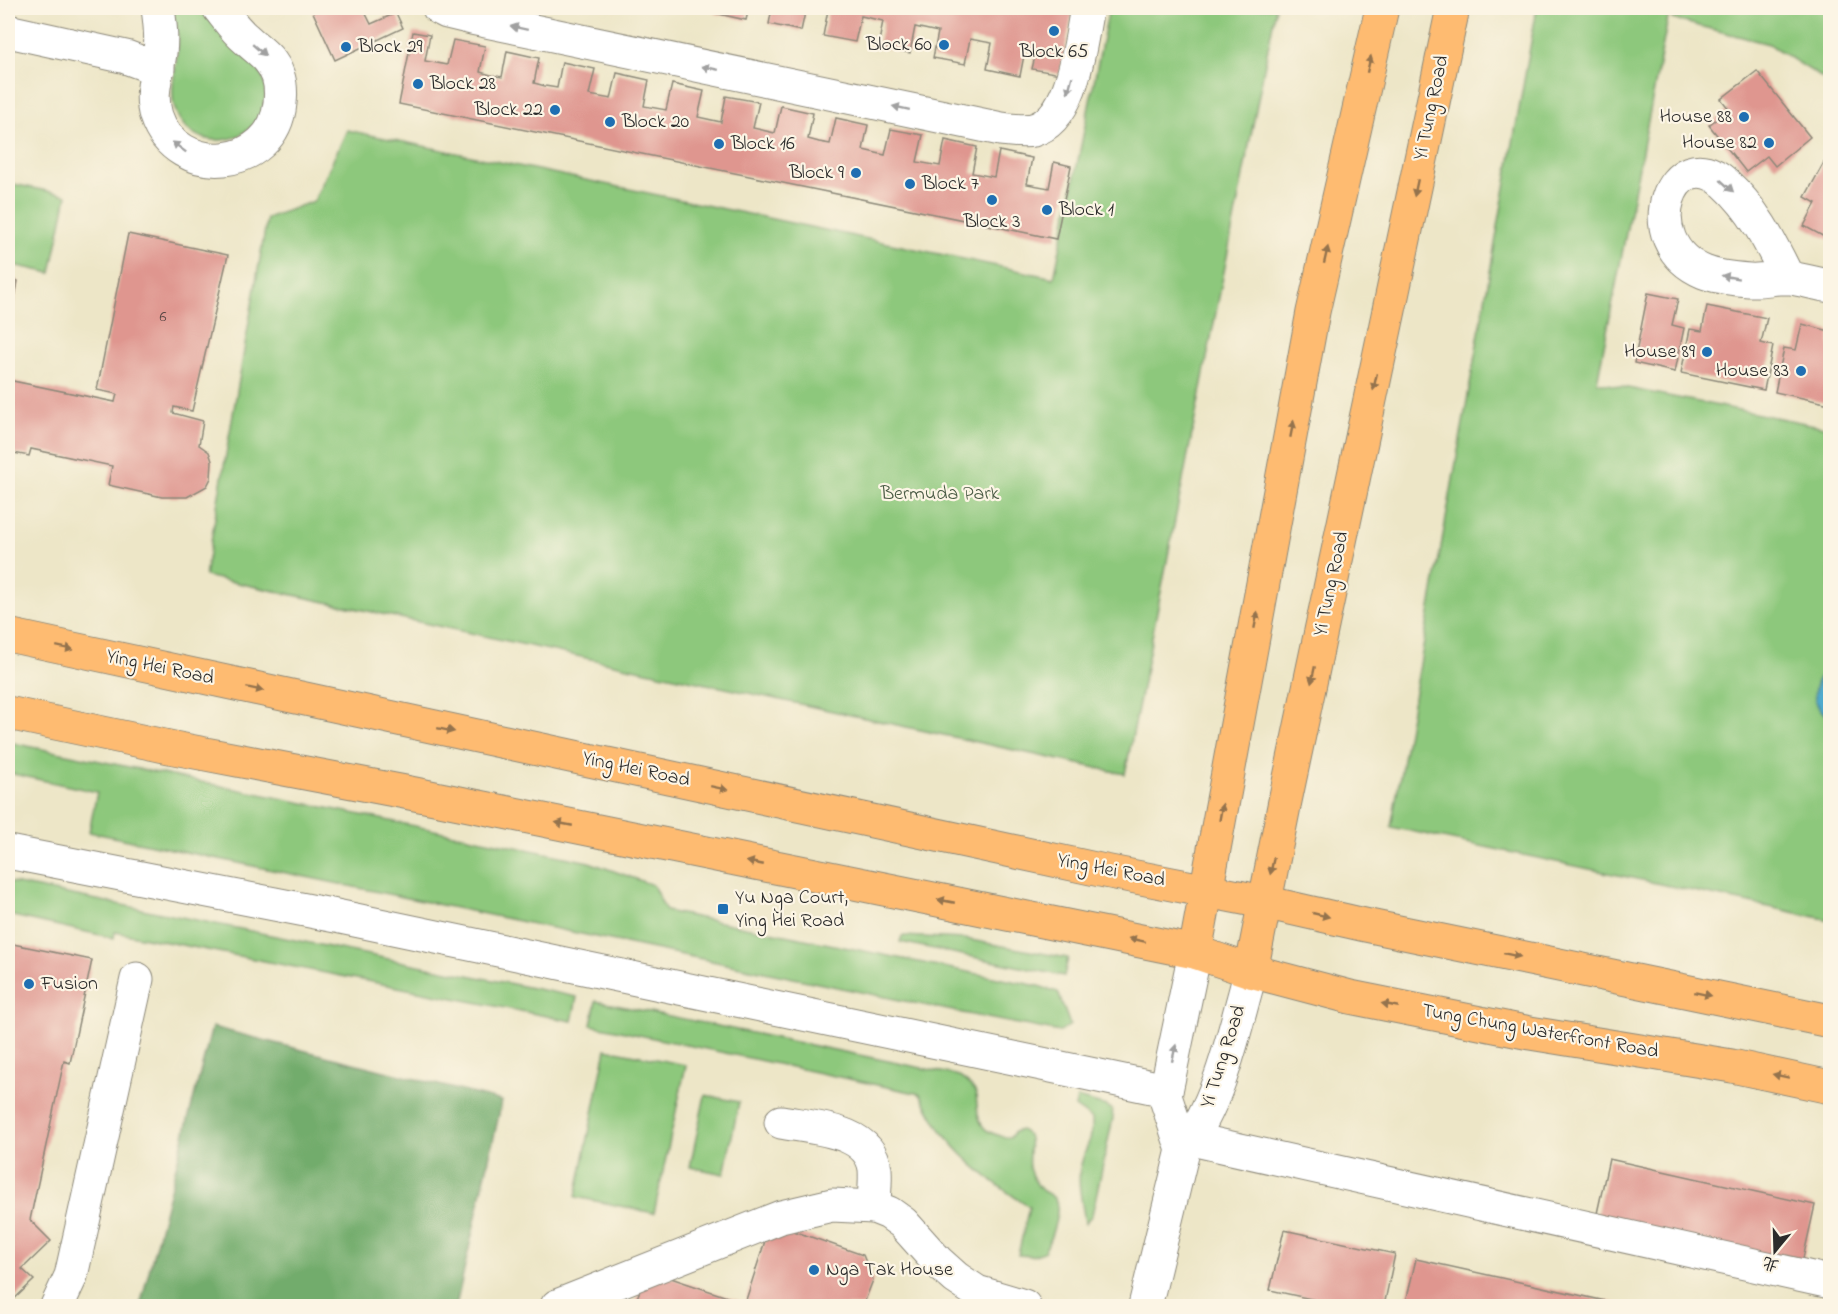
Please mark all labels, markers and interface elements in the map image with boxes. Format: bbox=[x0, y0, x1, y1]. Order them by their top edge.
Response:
one-way arrow bbox=[510, 23, 529, 32]
marker: Block 65 bbox=[1047, 24, 1061, 38]
place label: Block 60 bbox=[865, 31, 932, 60]
place label: Block 29 bbox=[357, 33, 423, 62]
marker: Block 60 bbox=[937, 38, 951, 52]
place label: Block 65 bbox=[1019, 38, 1088, 67]
marker: Block 29 bbox=[339, 40, 353, 54]
one-way arrow bbox=[251, 43, 266, 56]
street label: Yi Tung Road bbox=[1407, 53, 1458, 163]
one-way arrow bbox=[1365, 55, 1374, 74]
one-way arrow bbox=[701, 63, 720, 72]
place label: Block 28 bbox=[429, 70, 496, 99]
one-way arrow bbox=[1065, 76, 1075, 94]
marker: Block 28 bbox=[411, 77, 425, 91]
place label: Block 22 bbox=[473, 96, 543, 125]
marker: Block 22 bbox=[548, 103, 562, 117]
one-way arrow bbox=[891, 103, 910, 112]
place label: House 88 bbox=[1659, 103, 1732, 132]
place label: Block 20 bbox=[621, 108, 690, 137]
marker: House 88 bbox=[1737, 110, 1751, 124]
marker: Block 20 bbox=[603, 115, 617, 129]
place label: House 82 bbox=[1682, 129, 1757, 158]
place label: Block 16 bbox=[730, 130, 795, 159]
marker: House 82 bbox=[1762, 136, 1776, 150]
marker: Block 16 bbox=[712, 137, 726, 151]
one-way arrow bbox=[172, 141, 188, 153]
place label: Block 9 bbox=[788, 159, 844, 188]
marker: Block 9 bbox=[849, 166, 863, 180]
place label: Block 7 bbox=[921, 170, 979, 199]
marker: Block 7 bbox=[903, 177, 917, 191]
one-way arrow bbox=[1411, 179, 1420, 198]
one-way arrow bbox=[1720, 179, 1734, 193]
marker: Block 3 bbox=[985, 193, 999, 207]
place label: Block 1 bbox=[1058, 196, 1114, 225]
marker: Block 1 bbox=[1040, 203, 1054, 217]
place label: Block 3 bbox=[963, 208, 1020, 237]
one-way arrow bbox=[1322, 245, 1331, 264]
one-way arrow bbox=[1721, 272, 1740, 281]
house number: 6 bbox=[159, 305, 167, 329]
place label: House 89 bbox=[1624, 338, 1695, 367]
marker: House 89 bbox=[1700, 345, 1714, 359]
place label: House 83 bbox=[1716, 357, 1789, 386]
marker: House 83 bbox=[1794, 364, 1808, 378]
one-way arrow bbox=[1370, 373, 1379, 392]
one-way arrow bbox=[1288, 419, 1297, 438]
park label: Bermuda Park bbox=[880, 480, 1000, 509]
street label: Yi Tung Road bbox=[1307, 529, 1358, 639]
one-way arrow bbox=[1252, 611, 1261, 630]
street label: Ying Hei Road bbox=[103, 642, 216, 695]
one-way arrow bbox=[55, 644, 74, 653]
one-way arrow bbox=[1308, 666, 1317, 685]
one-way arrow bbox=[246, 684, 265, 694]
one-way arrow bbox=[437, 725, 455, 735]
street label: Ying Hei Road bbox=[579, 744, 692, 797]
one-way arrow bbox=[710, 784, 729, 793]
one-way arrow bbox=[1216, 803, 1225, 822]
one-way arrow bbox=[554, 819, 573, 828]
street label: Ying Hei Road bbox=[1054, 846, 1167, 897]
one-way arrow bbox=[1266, 857, 1276, 875]
one-way arrow bbox=[745, 858, 764, 867]
place label: Yu Nga Court, Ying Hei Road bbox=[735, 884, 848, 937]
one-way arrow bbox=[937, 896, 956, 905]
marker: Yu Nga Court, Ying Hei Road bbox=[716, 902, 730, 916]
one-way arrow bbox=[1312, 911, 1331, 920]
one-way arrow bbox=[1128, 935, 1147, 944]
one-way arrow bbox=[1503, 951, 1522, 960]
place label: Fusion bbox=[40, 970, 98, 999]
marker: Fusion bbox=[22, 977, 36, 991]
one-way arrow bbox=[1694, 990, 1712, 1000]
street label: Tung Chung Waterfront Road bbox=[1419, 997, 1661, 1068]
one-way arrow bbox=[1380, 1000, 1399, 1009]
street label: Yi Tung Road bbox=[1194, 1002, 1255, 1113]
one-way arrow bbox=[1170, 1044, 1180, 1062]
one-way arrow bbox=[1772, 1071, 1791, 1080]
north arrow bbox=[1745, 1221, 1805, 1281]
text: 北 bbox=[1759, 1249, 1782, 1277]
place label: Nga Tak House bbox=[826, 1256, 953, 1286]
marker: Nga Tak House bbox=[807, 1263, 821, 1277]

